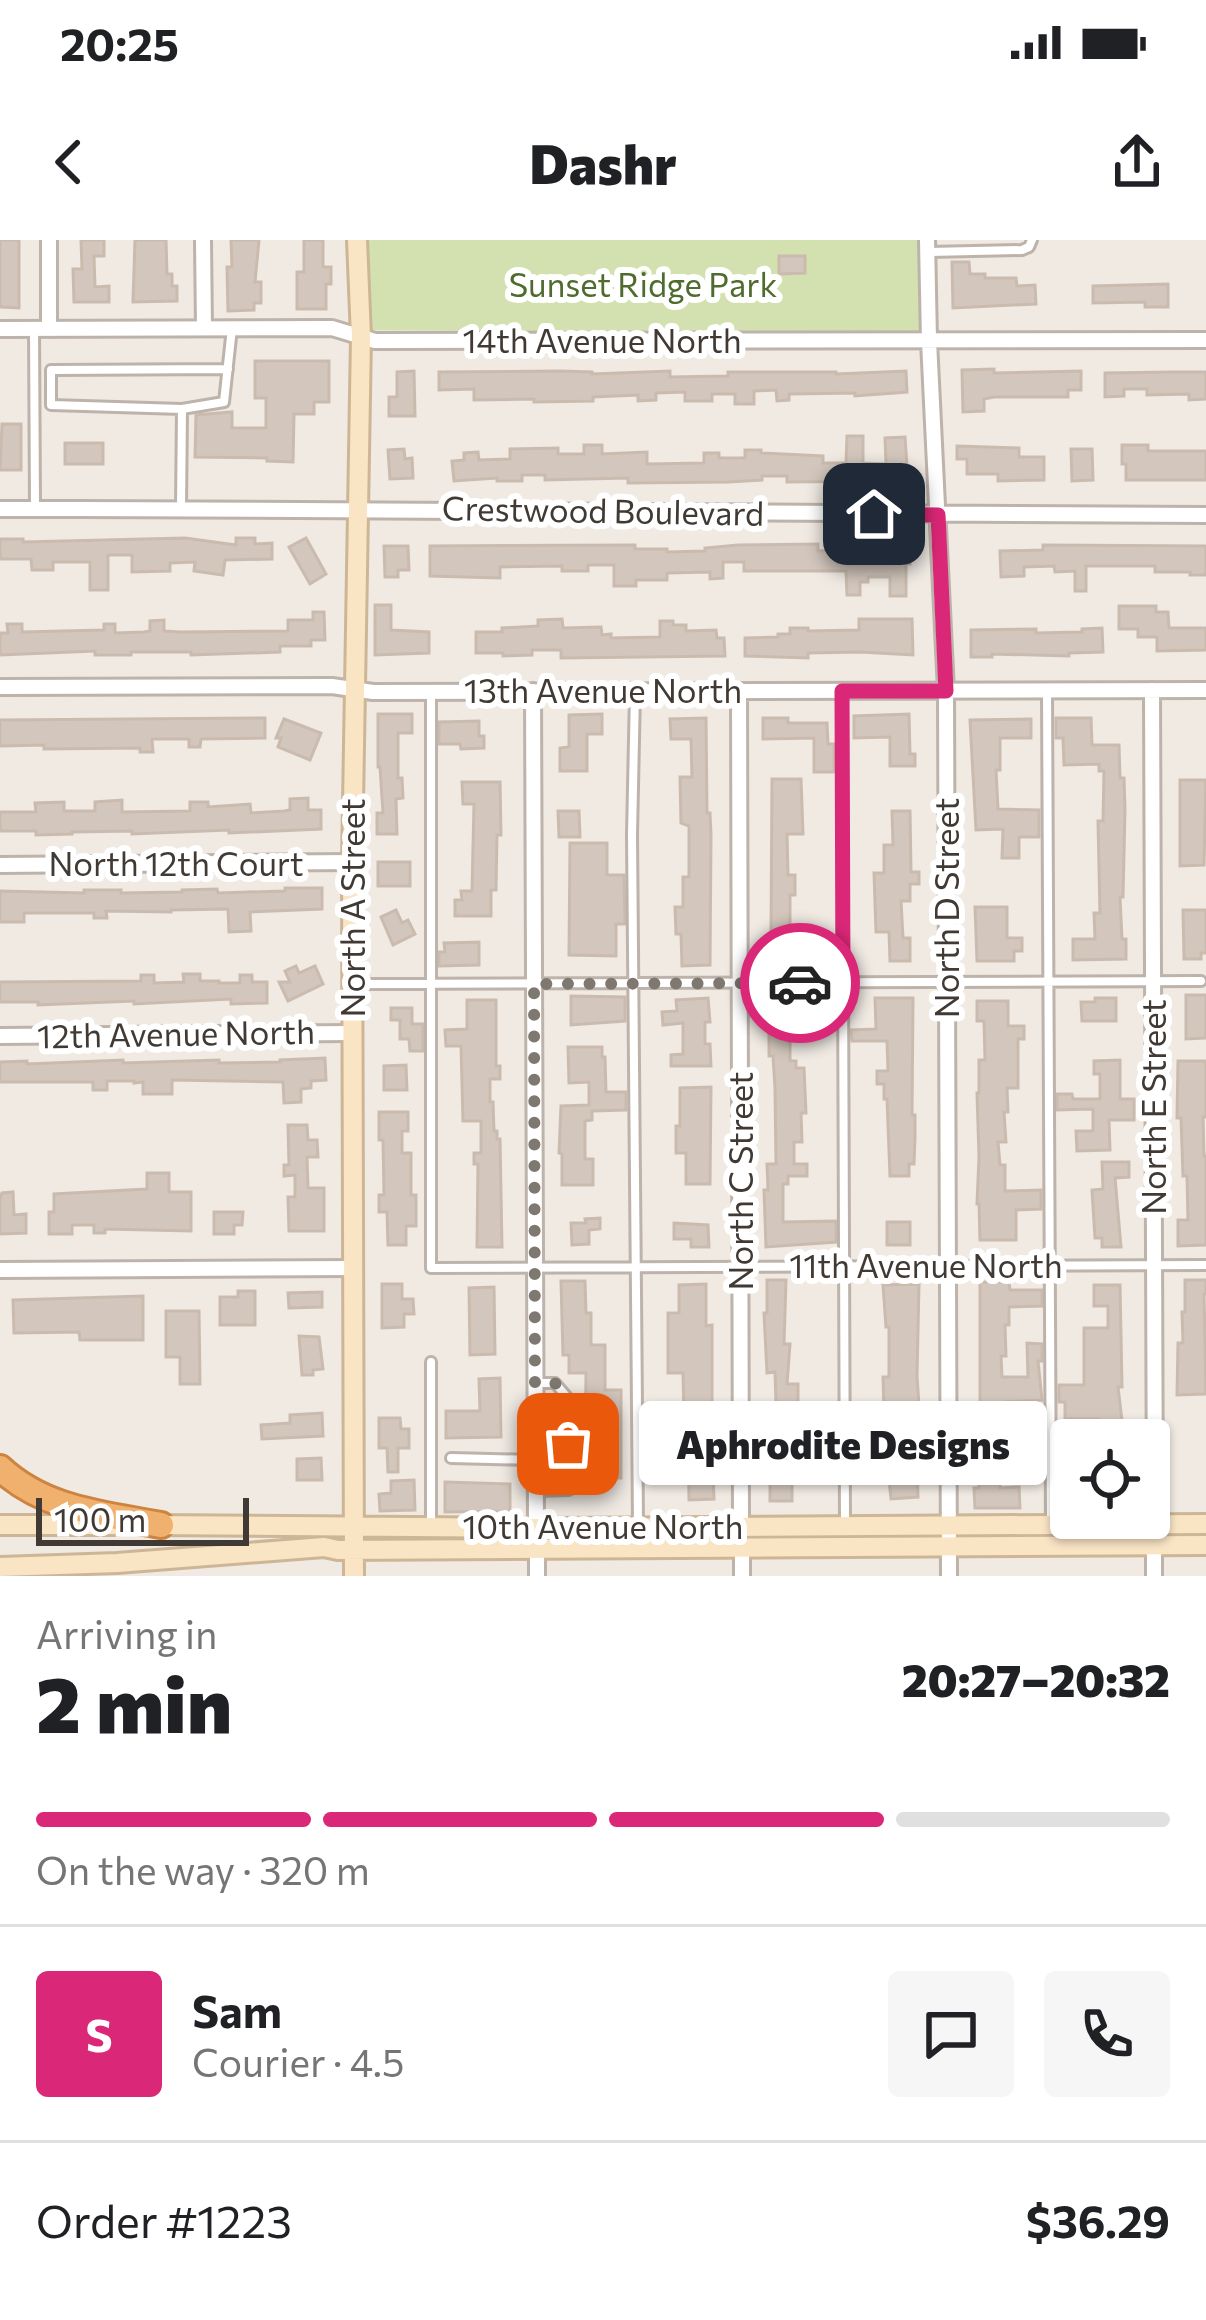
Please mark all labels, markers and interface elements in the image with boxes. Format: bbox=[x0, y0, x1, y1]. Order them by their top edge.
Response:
text: 20:25 bbox=[60, 15, 179, 70]
icon: back bbox=[36, 129, 102, 195]
text: Dashr bbox=[529, 129, 677, 195]
icon: share bbox=[1104, 129, 1170, 195]
park label: Sunset Ridge Park bbox=[509, 263, 777, 304]
street label: 14th Avenue North bbox=[462, 319, 742, 360]
pin bbox=[823, 463, 925, 565]
icon: home bbox=[841, 481, 907, 547]
street label: Crestwood Boulevard bbox=[442, 486, 764, 533]
street label: 13th Avenue North bbox=[464, 669, 742, 710]
street label: North D Street bbox=[925, 798, 966, 1018]
street label: North A Street bbox=[331, 799, 372, 1017]
street label: North 12th Court bbox=[48, 842, 304, 883]
courier bbox=[740, 923, 860, 1043]
icon: car bbox=[767, 950, 833, 1016]
street label: North E Street bbox=[1132, 999, 1173, 1215]
street label: 12th Avenue North bbox=[37, 1010, 315, 1055]
street label: North C Street bbox=[719, 1072, 760, 1290]
street label: 11th Avenue North bbox=[789, 1244, 1063, 1285]
pin bbox=[517, 1393, 619, 1495]
callout: Aphrodite Designs bbox=[640, 1402, 1048, 1486]
icon: bag bbox=[535, 1411, 601, 1477]
text: Aphrodite Designs bbox=[676, 1419, 1010, 1467]
map controls bbox=[1050, 1419, 1170, 1539]
button: locate bbox=[1050, 1419, 1170, 1539]
scale bar bbox=[36, 1492, 249, 1545]
text: 100 m bbox=[54, 1498, 146, 1539]
street label: 10th Avenue North bbox=[463, 1505, 743, 1546]
text: Arriving in bbox=[36, 1609, 217, 1657]
text: 20:27–20:32 bbox=[902, 1651, 1170, 1706]
text: 2 min bbox=[36, 1654, 232, 1749]
text: On the way · 320 m bbox=[36, 1845, 370, 1893]
button: chat bbox=[888, 1971, 1014, 2097]
button: phone bbox=[1044, 1971, 1170, 2097]
text: Sam bbox=[192, 1982, 282, 2037]
text: S bbox=[85, 2006, 113, 2061]
text: Courier · 4.5 bbox=[192, 2037, 404, 2085]
text: Order #1223 bbox=[36, 2192, 292, 2247]
text: $36.29 bbox=[1026, 2192, 1170, 2247]

